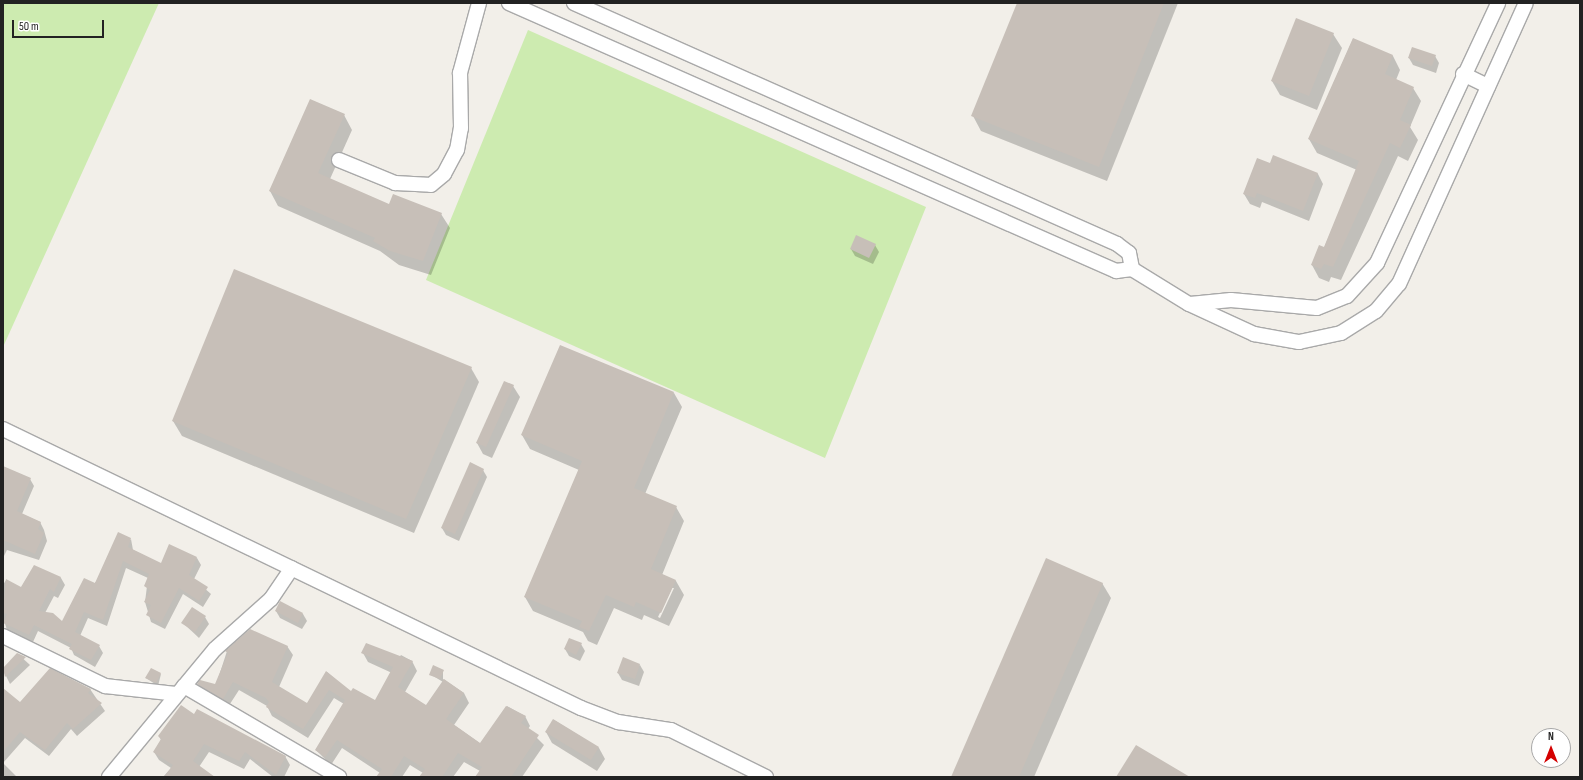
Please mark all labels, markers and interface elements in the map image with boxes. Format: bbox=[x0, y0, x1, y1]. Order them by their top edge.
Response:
scale bar bbox=[14, 12, 106, 38]
text: 50 m bbox=[19, 19, 39, 34]
north arrow bbox=[1531, 728, 1571, 768]
text: N bbox=[1548, 730, 1554, 743]

